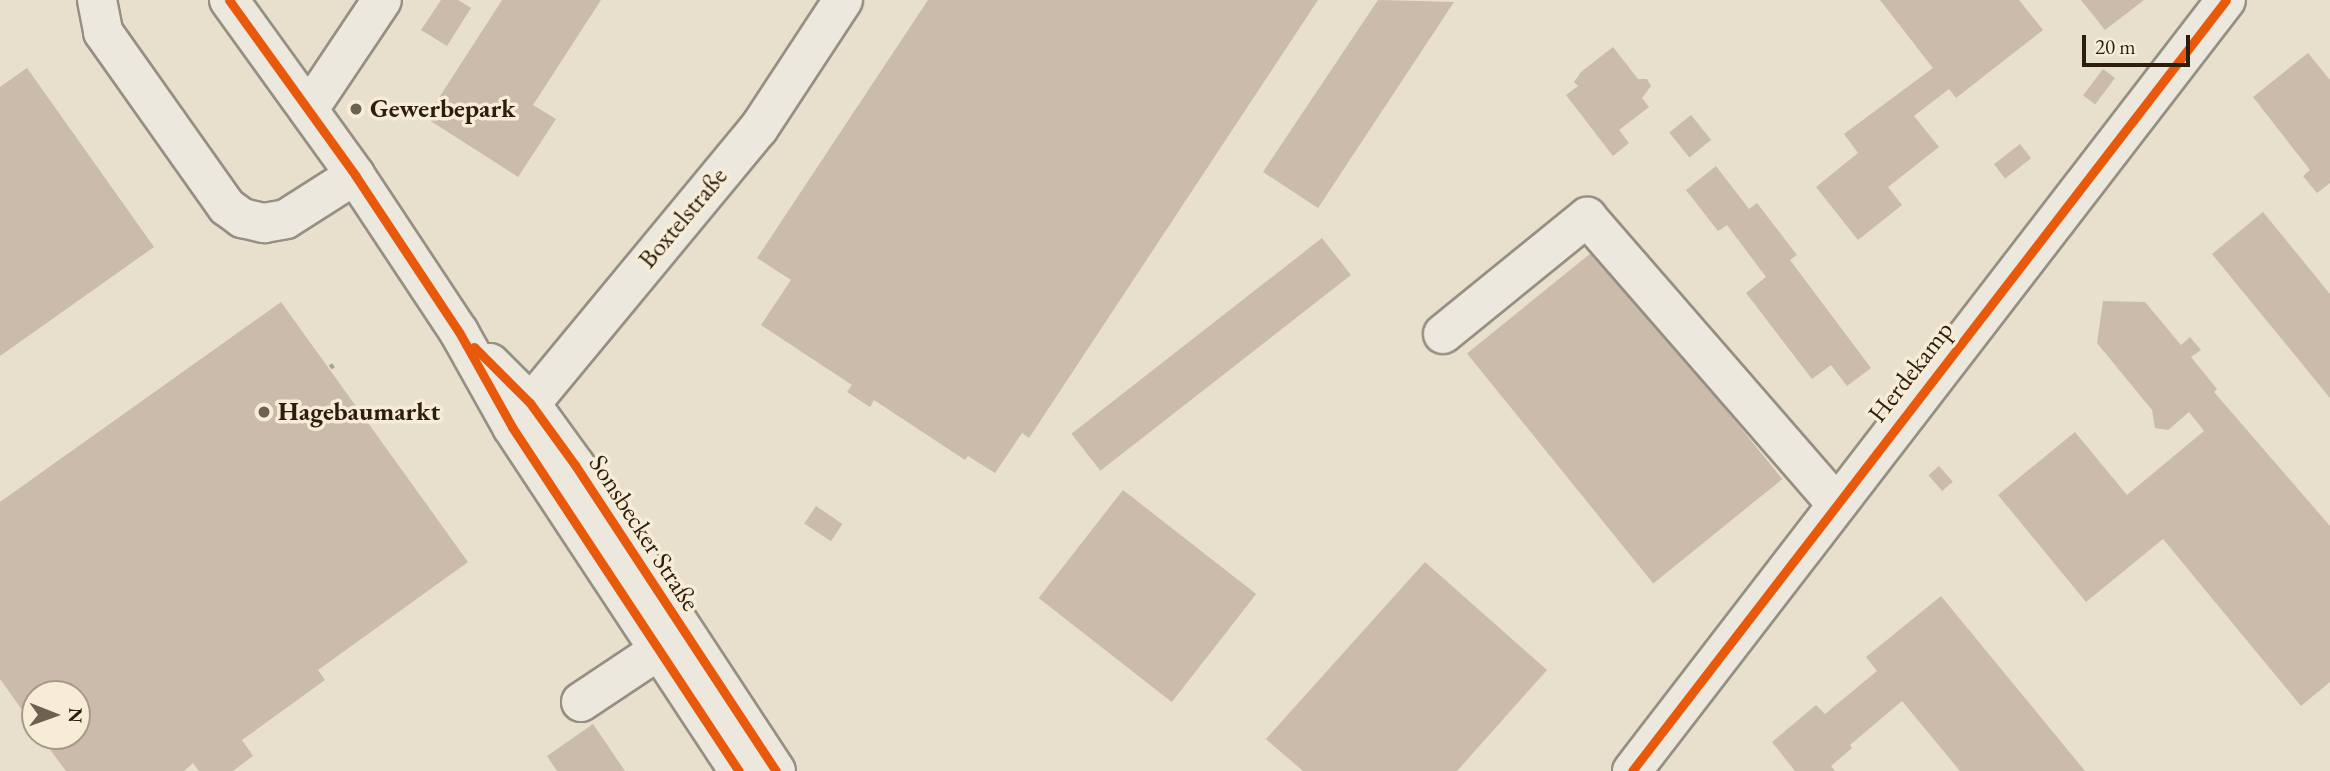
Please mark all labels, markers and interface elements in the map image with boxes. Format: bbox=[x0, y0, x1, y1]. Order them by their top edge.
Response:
scale bar bbox=[2085, 21, 2194, 65]
text: 20 m bbox=[2095, 33, 2136, 60]
place label: Gewerbepark bbox=[370, 93, 515, 125]
marker: Gewerbepark bbox=[348, 101, 364, 117]
street label: Boxtelstraße bbox=[632, 161, 734, 275]
street label: Herdekamp bbox=[1862, 315, 1960, 429]
place label: Hagebaumarkt bbox=[278, 396, 440, 428]
marker: Hagebaumarkt bbox=[256, 404, 272, 420]
street label: Sonsbecker Straße bbox=[582, 449, 706, 617]
north arrow bbox=[21, 680, 91, 750]
text: N bbox=[63, 707, 88, 723]

